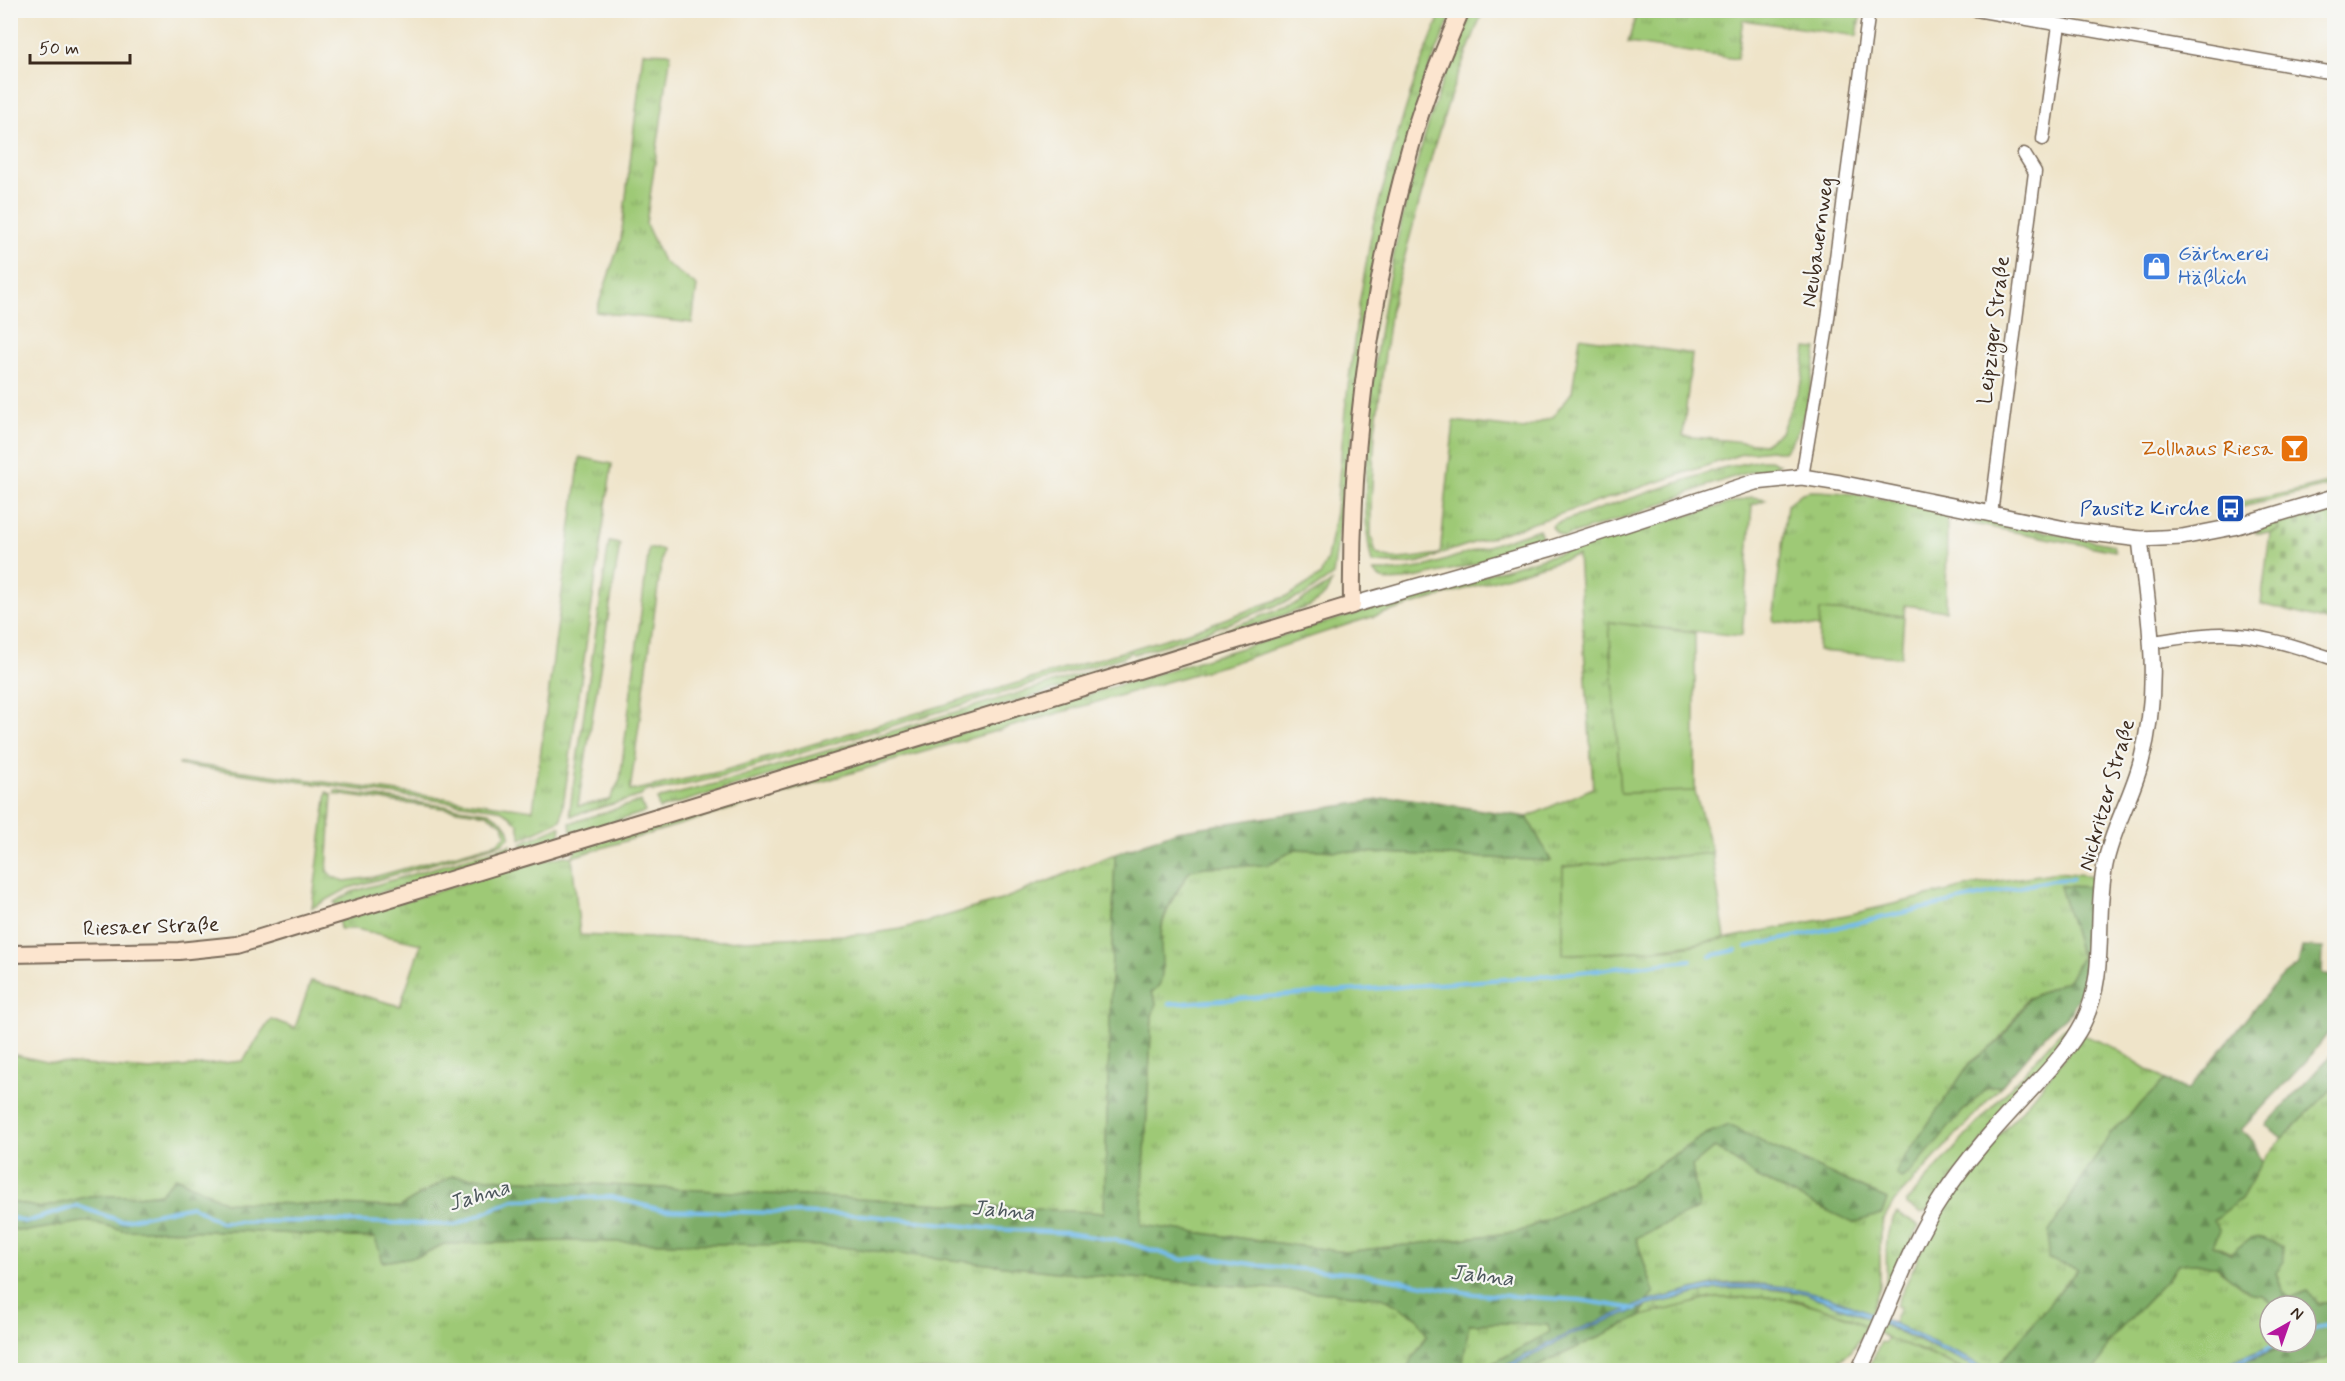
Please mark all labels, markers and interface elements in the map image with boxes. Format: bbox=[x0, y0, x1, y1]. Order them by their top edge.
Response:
scale bar bbox=[30, 27, 130, 65]
text: 50 m bbox=[39, 37, 79, 61]
street label: Neubauernweg bbox=[1795, 175, 1841, 309]
place label: Gärtnerei Häßlich bbox=[2178, 240, 2269, 292]
shop icon: Gärtnerei Häßlich bbox=[2141, 250, 2173, 282]
street label: Leipziger Straße bbox=[1971, 254, 2018, 406]
bar icon: Zollhaus Riesa bbox=[2278, 433, 2310, 465]
place label: Zollhaus Riesa bbox=[2141, 435, 2273, 463]
bus stop icon: Pausitz Kirche bbox=[2215, 493, 2247, 525]
place label: Pausitz Kirche bbox=[2080, 495, 2210, 523]
street label: Nickritzer Straße bbox=[2072, 716, 2142, 874]
street label: Riesaer Straße bbox=[82, 911, 220, 943]
water label: Jahna bbox=[445, 1173, 513, 1219]
water label: Jahna bbox=[970, 1194, 1036, 1228]
water label: Jahna bbox=[1449, 1259, 1515, 1293]
north arrow bbox=[2258, 1294, 2318, 1354]
text: N bbox=[2286, 1302, 2308, 1325]

